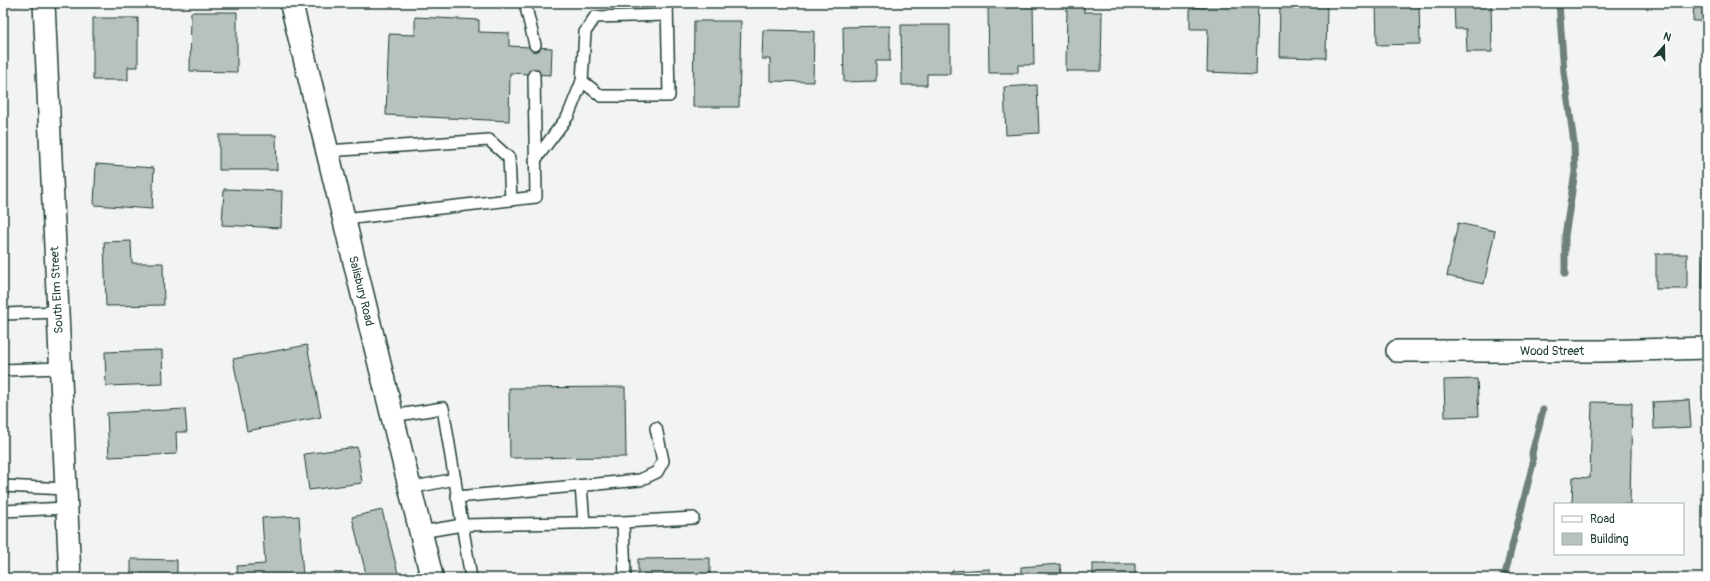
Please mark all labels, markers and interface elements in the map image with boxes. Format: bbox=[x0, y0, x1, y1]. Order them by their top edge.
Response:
north arrow bbox=[1644, 26, 1684, 66]
text: N bbox=[1662, 30, 1673, 45]
street label: South Elm Street bbox=[47, 246, 67, 334]
street label: Salisbury Road bbox=[345, 254, 377, 328]
street label: Wood Street bbox=[1520, 344, 1584, 359]
legend bbox=[1554, 503, 1684, 555]
text: Road bbox=[1590, 512, 1615, 527]
text: Building bbox=[1590, 532, 1629, 547]

